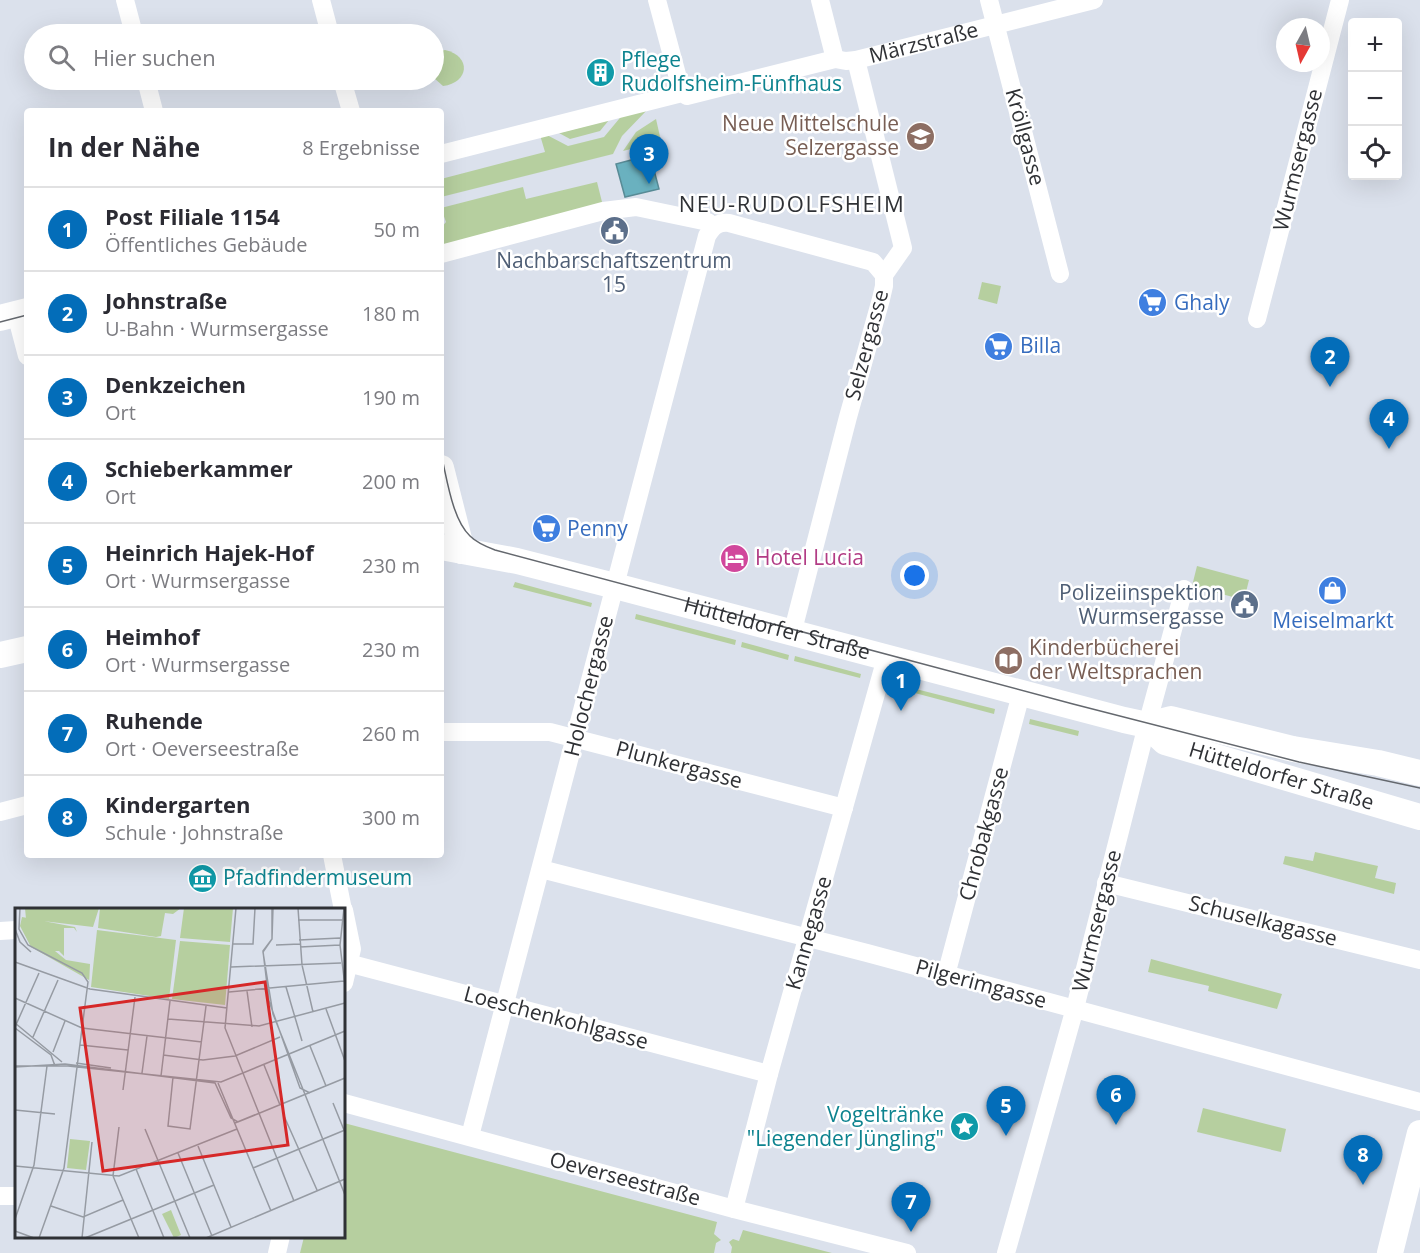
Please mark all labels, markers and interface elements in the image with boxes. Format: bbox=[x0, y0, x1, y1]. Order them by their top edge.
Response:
street label: Märzstraße bbox=[866, 15, 981, 69]
north arrow bbox=[1276, 18, 1330, 72]
map controls bbox=[1348, 18, 1402, 180]
button: + bbox=[1348, 18, 1402, 72]
search box bbox=[24, 24, 444, 90]
icon: search bbox=[45, 41, 78, 74]
text: Hier suchen bbox=[93, 42, 216, 72]
place label: Pflege Rudolfsheim-Fünfhaus bbox=[621, 45, 842, 97]
building icon: Pflege Rudolfsheim-Fünfhaus bbox=[584, 56, 616, 88]
button: − bbox=[1348, 72, 1402, 126]
street label: Kröllgasse bbox=[1000, 85, 1052, 188]
street label: Wurmsergasse bbox=[1266, 86, 1328, 234]
place label: Neue Mittelschule Selzergasse bbox=[722, 109, 899, 161]
school or university icon: Neue Mittelschule Selzergasse bbox=[904, 120, 936, 152]
button: locate bbox=[1348, 126, 1402, 180]
text: In der Nähe bbox=[48, 129, 200, 165]
text: 8 Ergebnisse bbox=[302, 134, 420, 161]
pin: 3 bbox=[630, 134, 668, 184]
district label: NEU-RUDOLFSHEIM bbox=[679, 188, 905, 218]
text: Post Filiale 1154 bbox=[105, 201, 280, 231]
public building icon: Nachbarschaftszentrum 15 bbox=[598, 214, 630, 246]
text: 1 bbox=[62, 216, 73, 243]
text: 50 m bbox=[373, 216, 420, 243]
text: Öffentliches Gebäude bbox=[105, 231, 307, 258]
place label: Nachbarschaftszentrum 15 bbox=[496, 246, 732, 298]
text: Johnstraße bbox=[105, 285, 227, 315]
street label: Selzergasse bbox=[838, 286, 894, 403]
supermarket icon: Ghaly bbox=[1137, 287, 1169, 319]
place label: Ghaly bbox=[1174, 288, 1230, 316]
text: 2 bbox=[62, 300, 73, 327]
text: 180 m bbox=[362, 300, 420, 327]
text: U-Bahn · Wurmsergasse bbox=[105, 315, 329, 342]
supermarket icon: Billa bbox=[983, 330, 1015, 362]
place label: Billa bbox=[1020, 331, 1061, 359]
pin: 2 bbox=[1310, 338, 1350, 387]
text: Denkzeichen bbox=[105, 369, 246, 399]
text: 3 bbox=[62, 384, 73, 411]
text: 190 m bbox=[362, 384, 420, 411]
text: Ort bbox=[105, 399, 136, 426]
pin: 4 bbox=[1370, 400, 1408, 449]
text: Schieberkammer bbox=[105, 453, 293, 483]
text: 4 bbox=[62, 468, 73, 495]
text: 200 m bbox=[362, 468, 420, 495]
text: Ort bbox=[105, 483, 136, 510]
supermarket icon: Penny bbox=[530, 513, 562, 545]
place label: Penny bbox=[567, 514, 628, 542]
text: Heinrich Hajek-Hof bbox=[105, 537, 314, 567]
hotel icon: Hotel Lucia bbox=[718, 542, 750, 574]
place label: Hotel Lucia bbox=[755, 543, 864, 571]
text: 5 bbox=[62, 552, 73, 579]
text: 230 m bbox=[362, 552, 420, 579]
your location bbox=[900, 561, 929, 590]
text: Ort · Wurmsergasse bbox=[105, 567, 290, 594]
shop icon: Meiselmarkt bbox=[1317, 574, 1349, 606]
place label: Polizeiinspektion Wurmsergasse bbox=[1059, 578, 1224, 630]
public building icon: Polizeiinspektion Wurmsergasse bbox=[1229, 589, 1261, 621]
street label: Hütteldorfer Straße bbox=[681, 590, 874, 666]
place label: Meiselmarkt bbox=[1272, 606, 1394, 634]
street label: Holochergasse bbox=[557, 612, 619, 759]
text: Heimhof bbox=[105, 621, 200, 651]
place label: Kinderbücherei der Weltsprachen bbox=[1029, 633, 1202, 685]
text: 6 bbox=[62, 636, 73, 663]
text: 230 m bbox=[362, 636, 420, 663]
library icon: Kinderbücherei der Weltsprachen bbox=[992, 644, 1024, 676]
text: Ort · Wurmsergasse bbox=[105, 651, 290, 678]
pin: 1 bbox=[882, 662, 920, 711]
text: Ruhende bbox=[105, 705, 203, 735]
text: 7 bbox=[62, 720, 73, 747]
text: 260 m bbox=[362, 720, 420, 747]
street label: Plunkergasse bbox=[613, 734, 746, 794]
text: Ort · Oeverseestraße bbox=[105, 735, 299, 762]
street label: Hütteldorfer Straße bbox=[1186, 735, 1377, 816]
street label: Chrobakgasse bbox=[952, 764, 1014, 904]
text: Kindergarten bbox=[105, 789, 250, 819]
text: 8 bbox=[62, 804, 73, 831]
text: 300 m bbox=[362, 804, 420, 831]
text: Schule · Johnstraße bbox=[105, 819, 284, 846]
street label: Wurmsergasse bbox=[1065, 847, 1127, 995]
museum icon: Pfadfindermuseum bbox=[186, 862, 218, 894]
place label: Pfadfindermuseum bbox=[223, 863, 412, 891]
street label: Kannegasse bbox=[778, 873, 838, 993]
street label: Schuselkagasse bbox=[1186, 888, 1340, 952]
inset map bbox=[15, 908, 345, 1238]
street label: Pilgerimgasse bbox=[913, 952, 1050, 1014]
street label: Loeschenkohlgasse bbox=[461, 979, 652, 1055]
pin: 6 bbox=[1096, 1076, 1136, 1125]
pin: 5 bbox=[986, 1086, 1026, 1136]
place label: Vogeltränke "Liegender Jüngling" bbox=[747, 1100, 944, 1152]
place icon: Vogeltränke "Liegender Jüngling" bbox=[949, 1111, 981, 1143]
pin: 8 bbox=[1344, 1136, 1382, 1185]
street label: Oeverseestraße bbox=[547, 1144, 704, 1212]
pin: 7 bbox=[892, 1182, 930, 1232]

